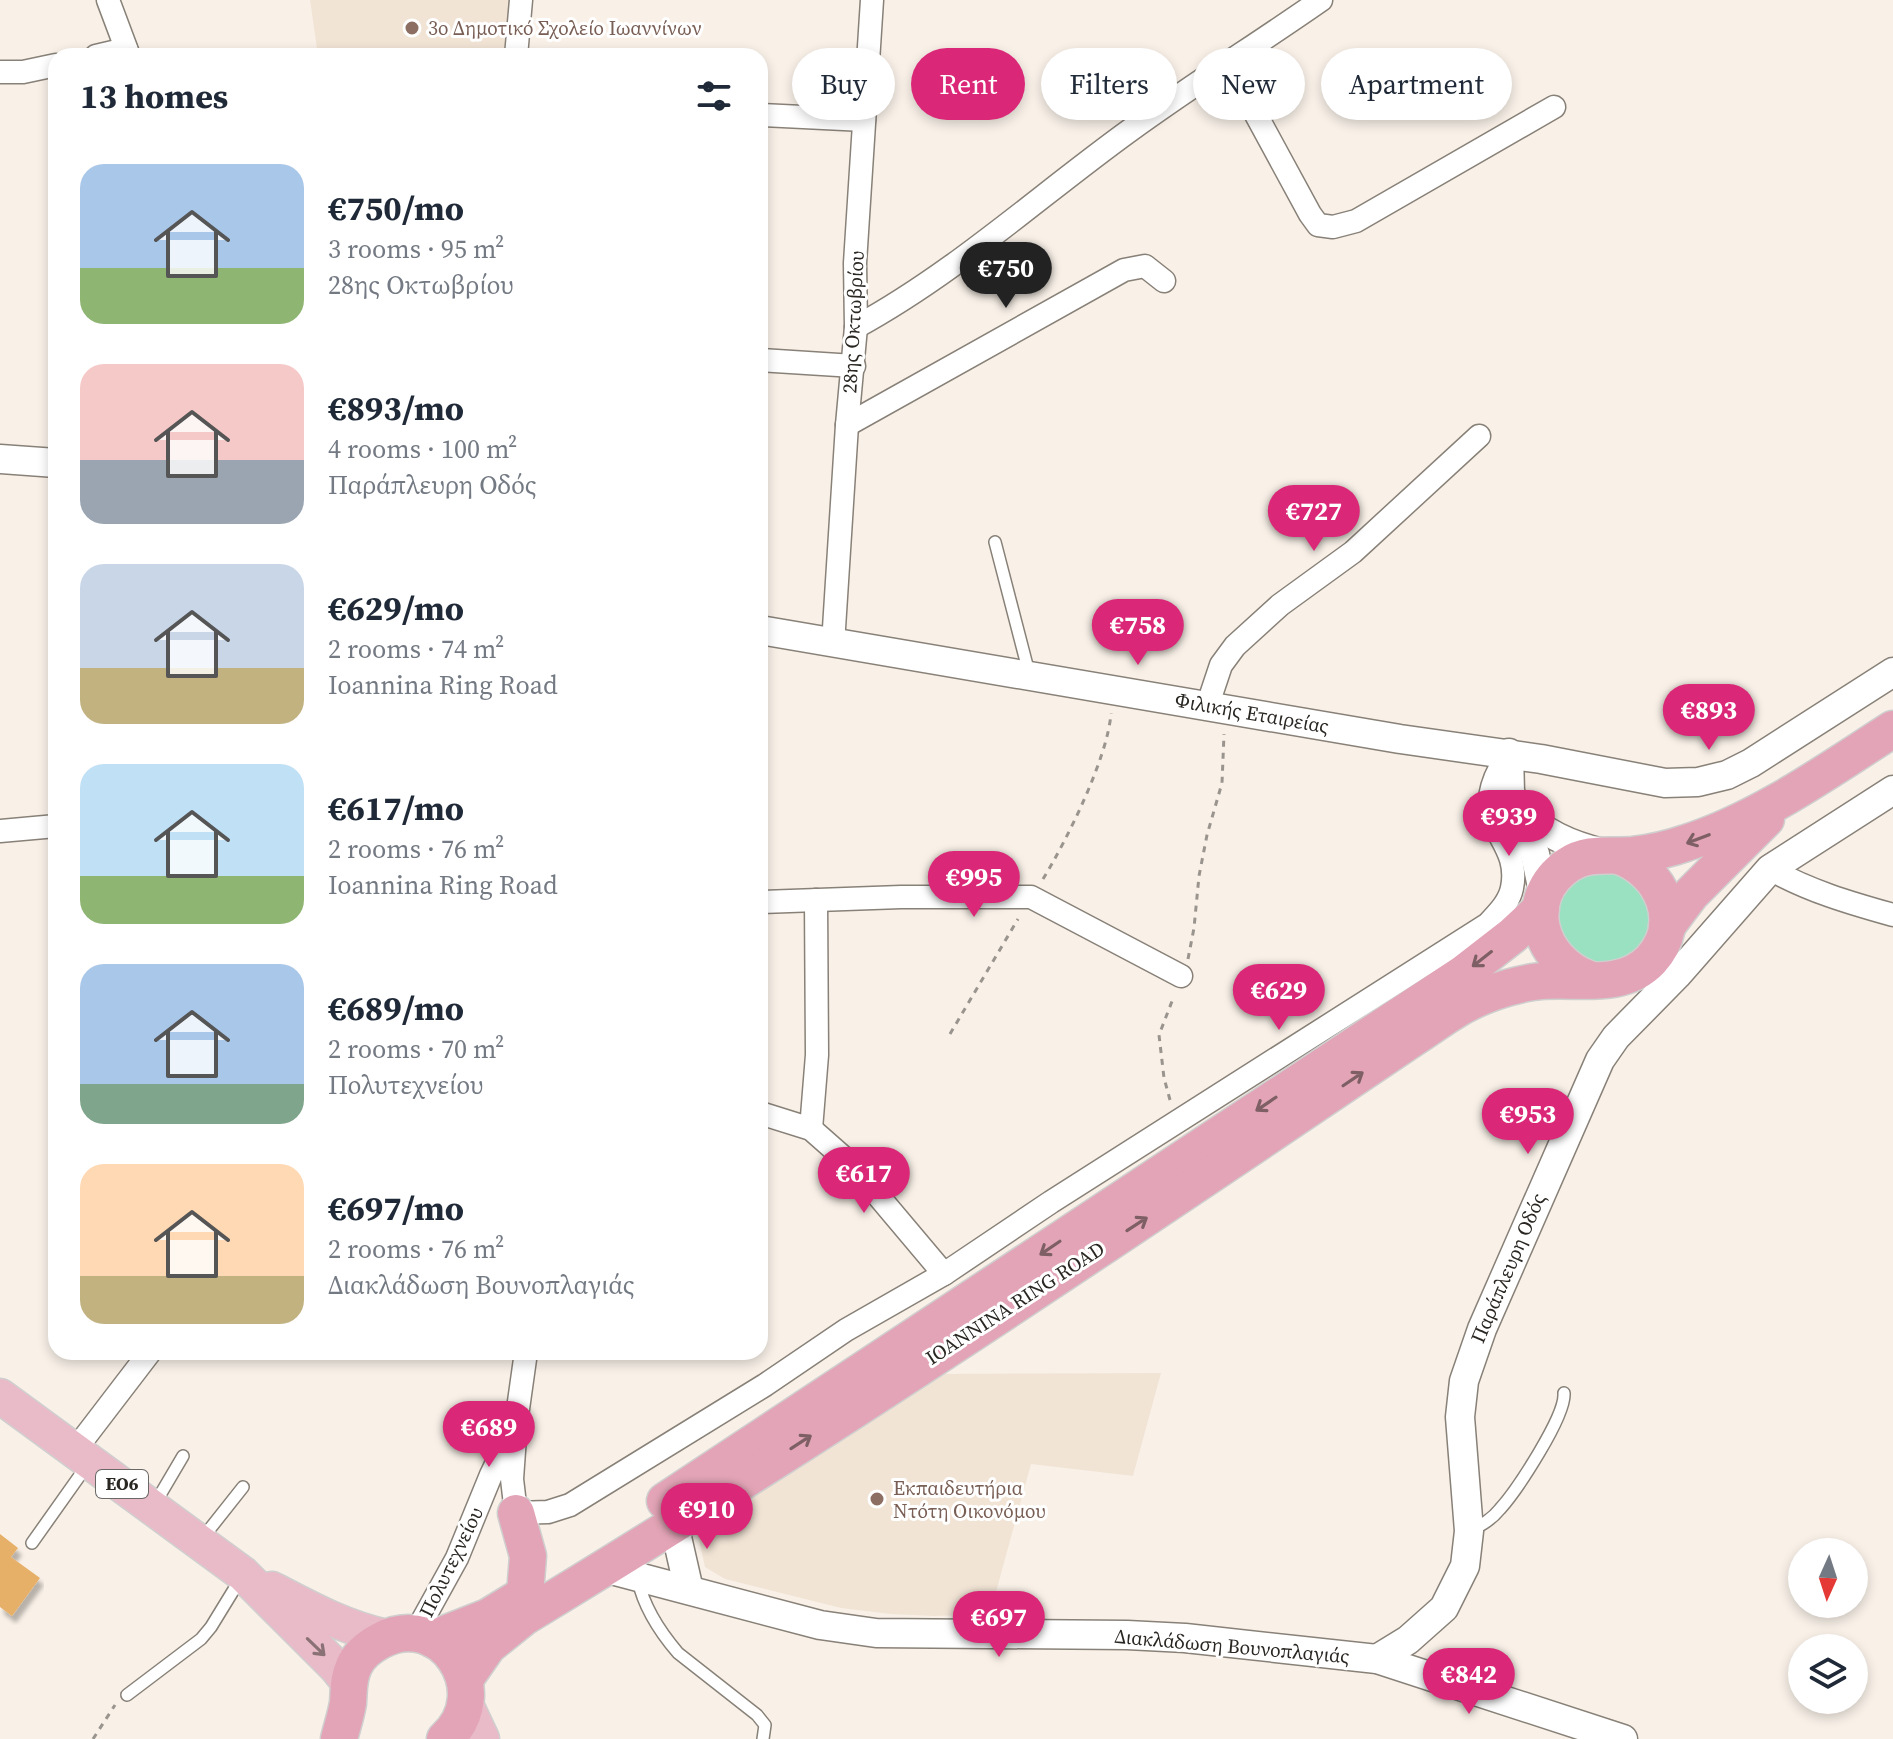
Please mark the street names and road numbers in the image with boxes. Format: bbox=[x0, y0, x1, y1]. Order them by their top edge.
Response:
street label: 28ης Οκτωβρίου bbox=[835, 250, 871, 394]
street label: Φιλικής Εταιρείας bbox=[1173, 686, 1331, 740]
street label: Παράπλευρη Οδός bbox=[1464, 1189, 1552, 1347]
street label: IOANNINA RING ROAD bbox=[920, 1235, 1110, 1371]
road number: ΕΟ6 bbox=[96, 1470, 148, 1498]
street label: Πολυτεχνείου bbox=[412, 1502, 490, 1622]
street label: Διακλάδωση Βουνοπλαγιάς bbox=[1113, 1622, 1351, 1670]

